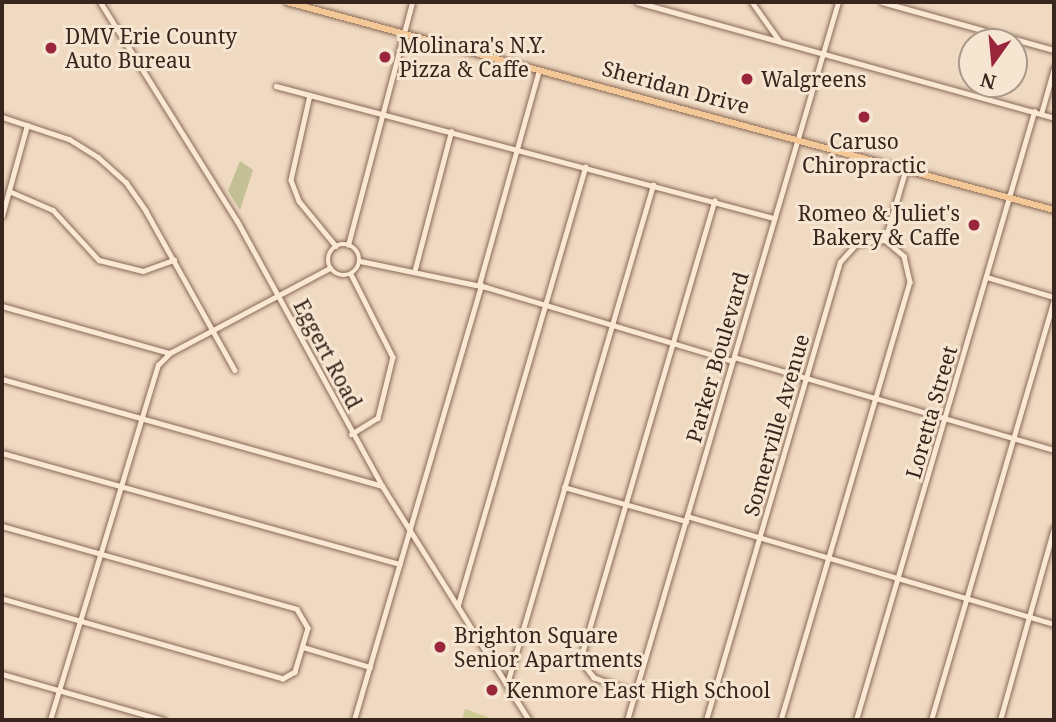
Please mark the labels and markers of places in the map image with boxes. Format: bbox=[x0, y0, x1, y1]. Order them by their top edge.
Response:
place label: DMV Erie County Auto Bureau bbox=[65, 23, 237, 73]
place label: Molinara's N.Y. Pizza & Caffe bbox=[399, 32, 546, 82]
marker: DMV Erie County Auto Bureau bbox=[43, 40, 59, 56]
marker: Molinara's N.Y. Pizza & Caffe bbox=[377, 49, 393, 65]
place label: Walgreens bbox=[761, 66, 867, 92]
marker: Walgreens bbox=[739, 71, 755, 87]
marker: Caruso Chiropractic bbox=[856, 109, 872, 125]
place label: Caruso Chiropractic bbox=[802, 128, 926, 178]
place label: Romeo & Juliet's Bakery & Caffe bbox=[798, 200, 960, 250]
marker: Romeo & Juliet's Bakery & Caffe bbox=[966, 217, 982, 233]
place label: Brighton Square Senior Apartments bbox=[454, 622, 643, 672]
marker: Brighton Square Senior Apartments bbox=[432, 639, 448, 655]
place label: Kenmore East High School bbox=[506, 677, 770, 703]
marker: Kenmore East High School bbox=[484, 682, 500, 698]

